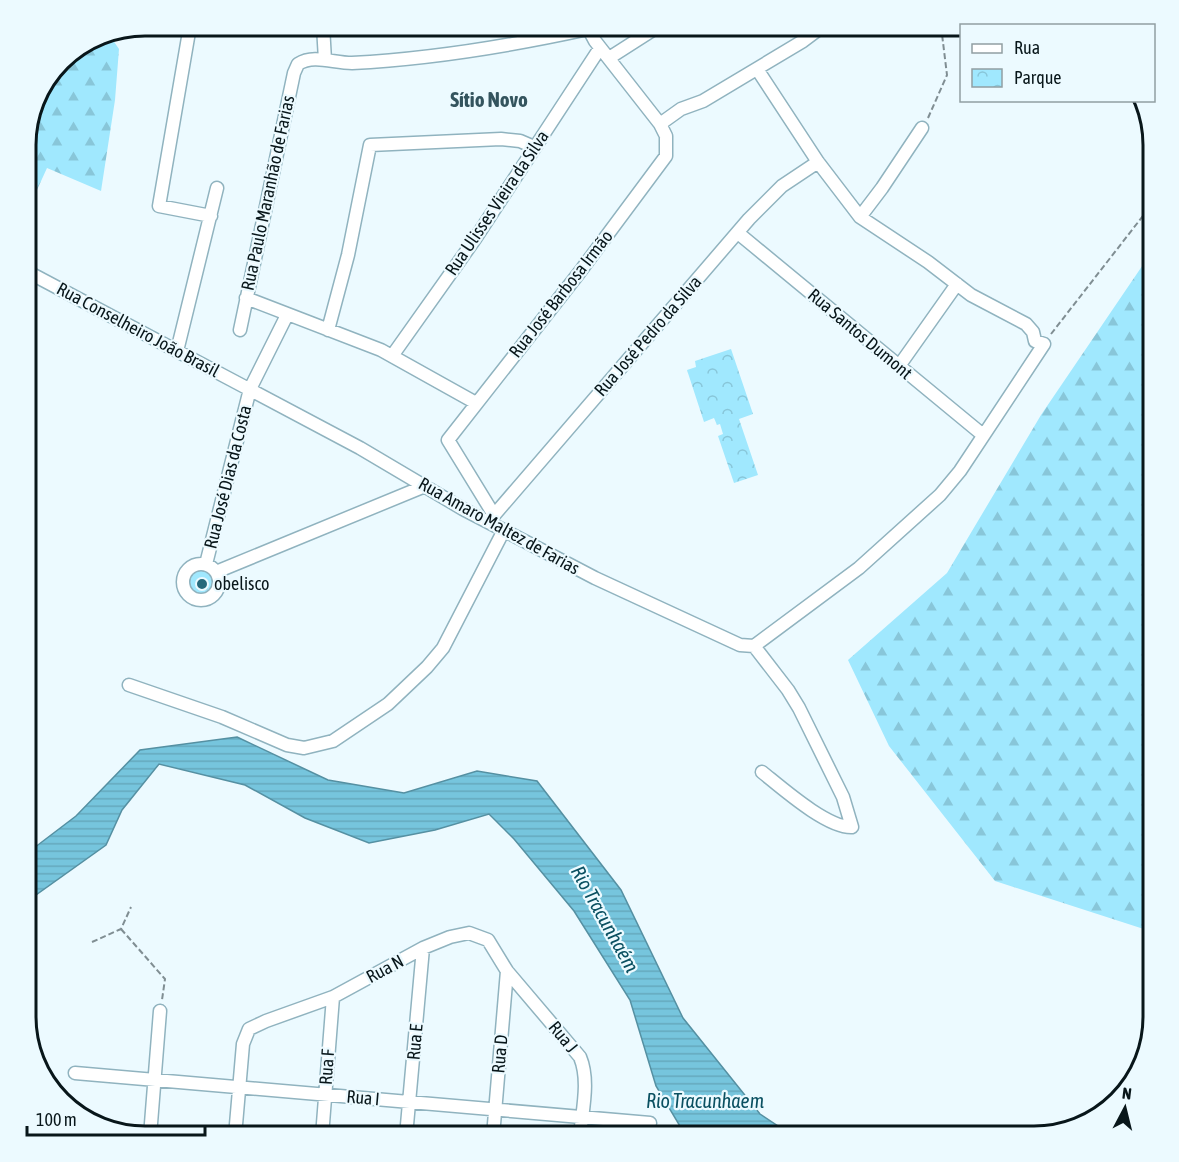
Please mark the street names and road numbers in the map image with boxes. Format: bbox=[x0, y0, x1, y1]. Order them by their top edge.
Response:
street label: Rua Paulo Maranhão de Farias bbox=[237, 94, 298, 292]
street label: Rua Ulisses Vieira da Silva bbox=[440, 126, 553, 279]
street label: Rua José Barbosa Irmão bbox=[504, 226, 617, 362]
street label: Rua José Pedro da Silva bbox=[590, 271, 706, 400]
street label: Rua Conselheiro João Brasil bbox=[53, 278, 223, 381]
street label: Rua Santos Dumont bbox=[804, 284, 917, 383]
street label: Rua José Dias da Costa bbox=[200, 403, 255, 551]
street label: Rua Amaro Maltez de Farias bbox=[415, 473, 583, 579]
street label: Rua N bbox=[363, 950, 407, 987]
street label: Rua J bbox=[544, 1017, 582, 1057]
street label: Rua E bbox=[402, 1023, 427, 1061]
street label: Rua D bbox=[487, 1034, 512, 1074]
street label: Rua F bbox=[315, 1048, 338, 1086]
street label: Rua I bbox=[346, 1086, 380, 1109]

